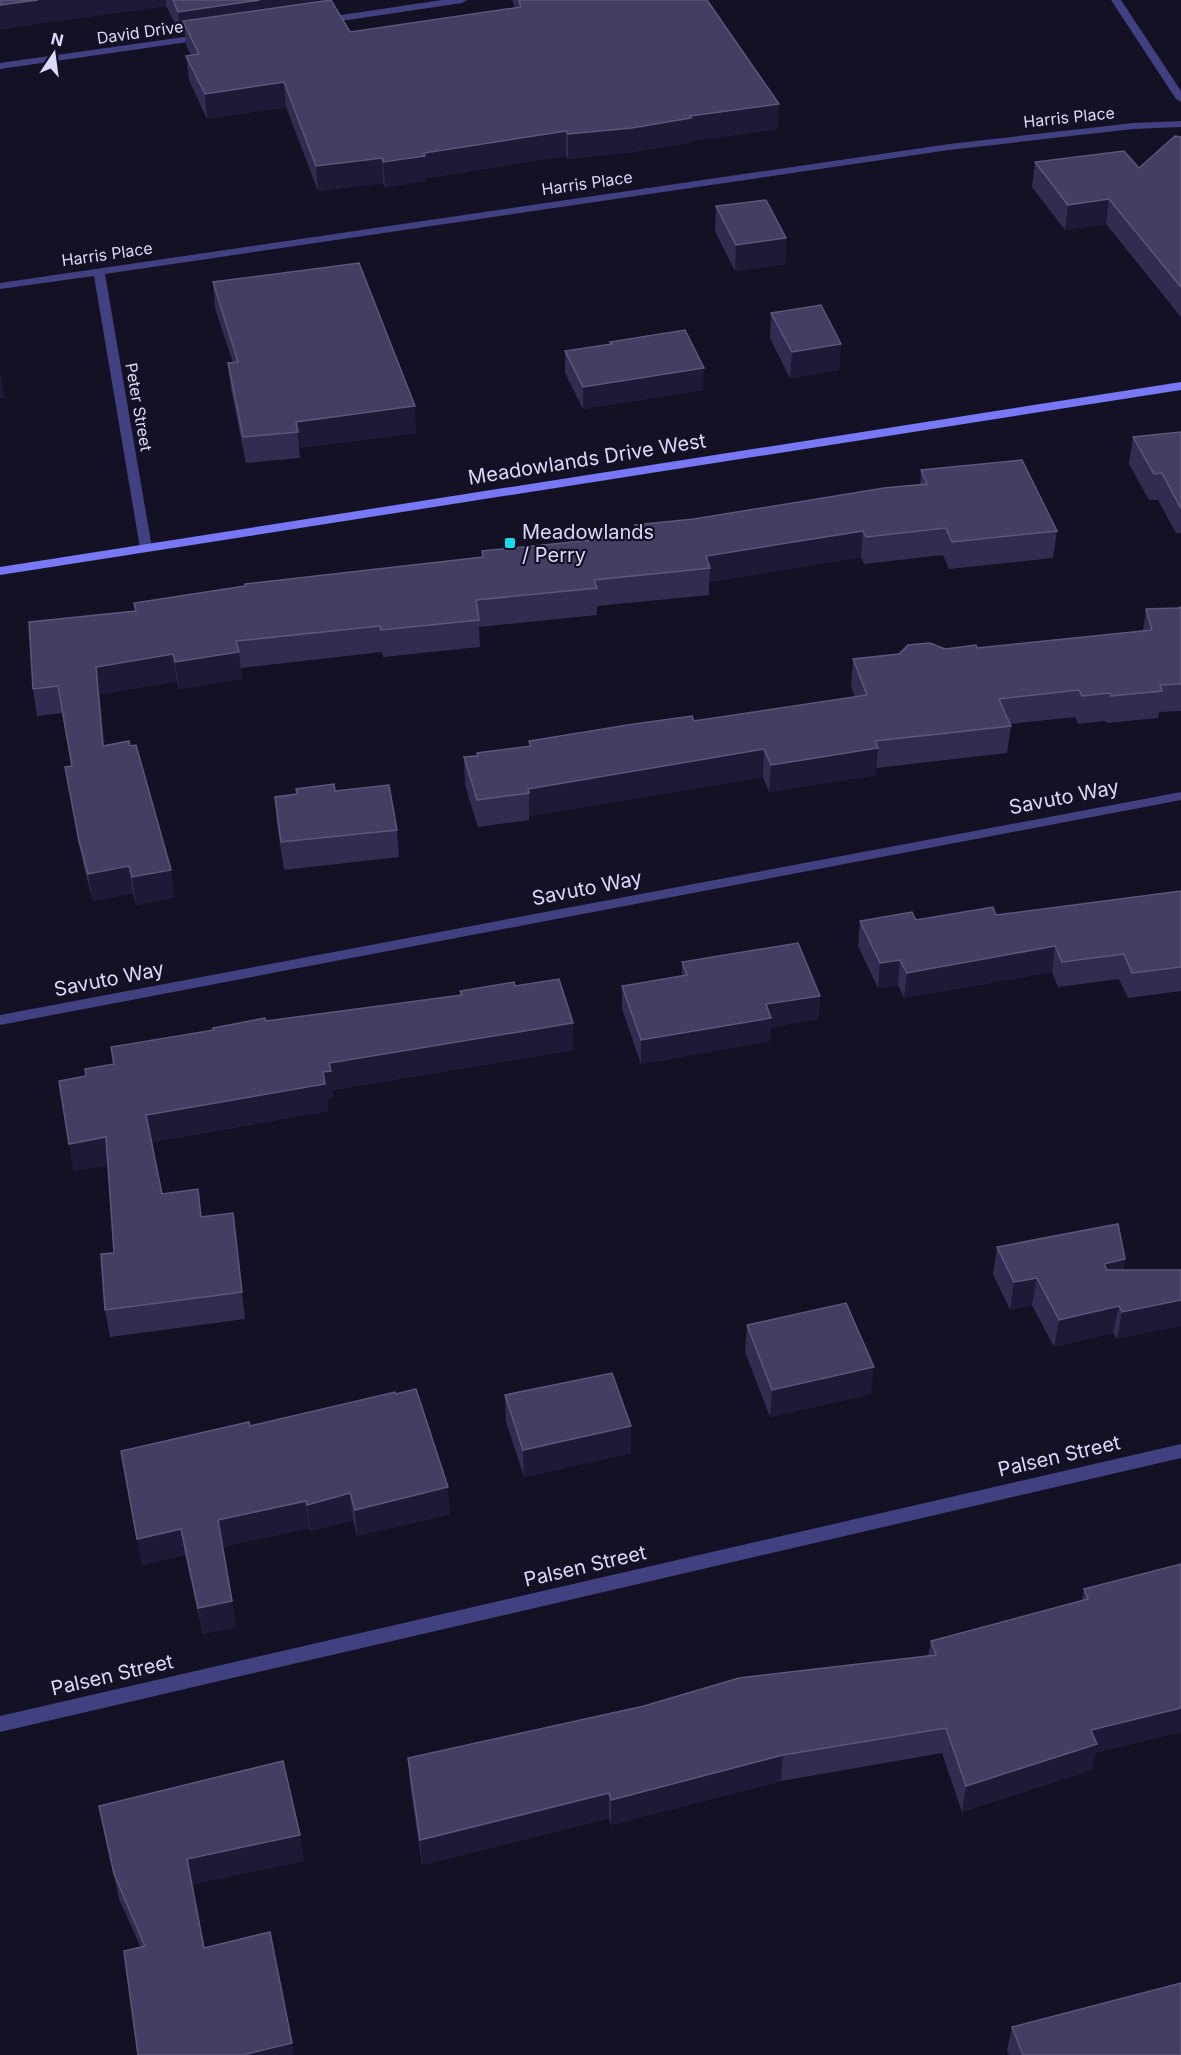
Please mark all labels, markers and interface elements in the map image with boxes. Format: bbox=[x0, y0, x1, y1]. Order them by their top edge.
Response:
street label: David Drive bbox=[95, 16, 185, 48]
north arrow bbox=[24, 24, 84, 84]
text: N bbox=[49, 28, 66, 51]
street label: Harris Place bbox=[1022, 102, 1116, 132]
street label: Harris Place bbox=[540, 167, 634, 199]
street label: Harris Place bbox=[60, 238, 154, 270]
street label: Peter Street bbox=[121, 361, 157, 453]
street label: Meadowlands Drive West bbox=[466, 428, 708, 490]
place label: Meadowlands / Perry bbox=[522, 520, 654, 567]
marker: Meadowlands / Perry bbox=[503, 536, 517, 550]
street label: Savuto Way bbox=[1007, 775, 1121, 819]
street label: Savuto Way bbox=[530, 866, 644, 910]
street label: Savuto Way bbox=[52, 957, 166, 1001]
street label: Palsen Street bbox=[995, 1430, 1123, 1482]
street label: Palsen Street bbox=[521, 1540, 649, 1592]
street label: Palsen Street bbox=[48, 1649, 176, 1701]

